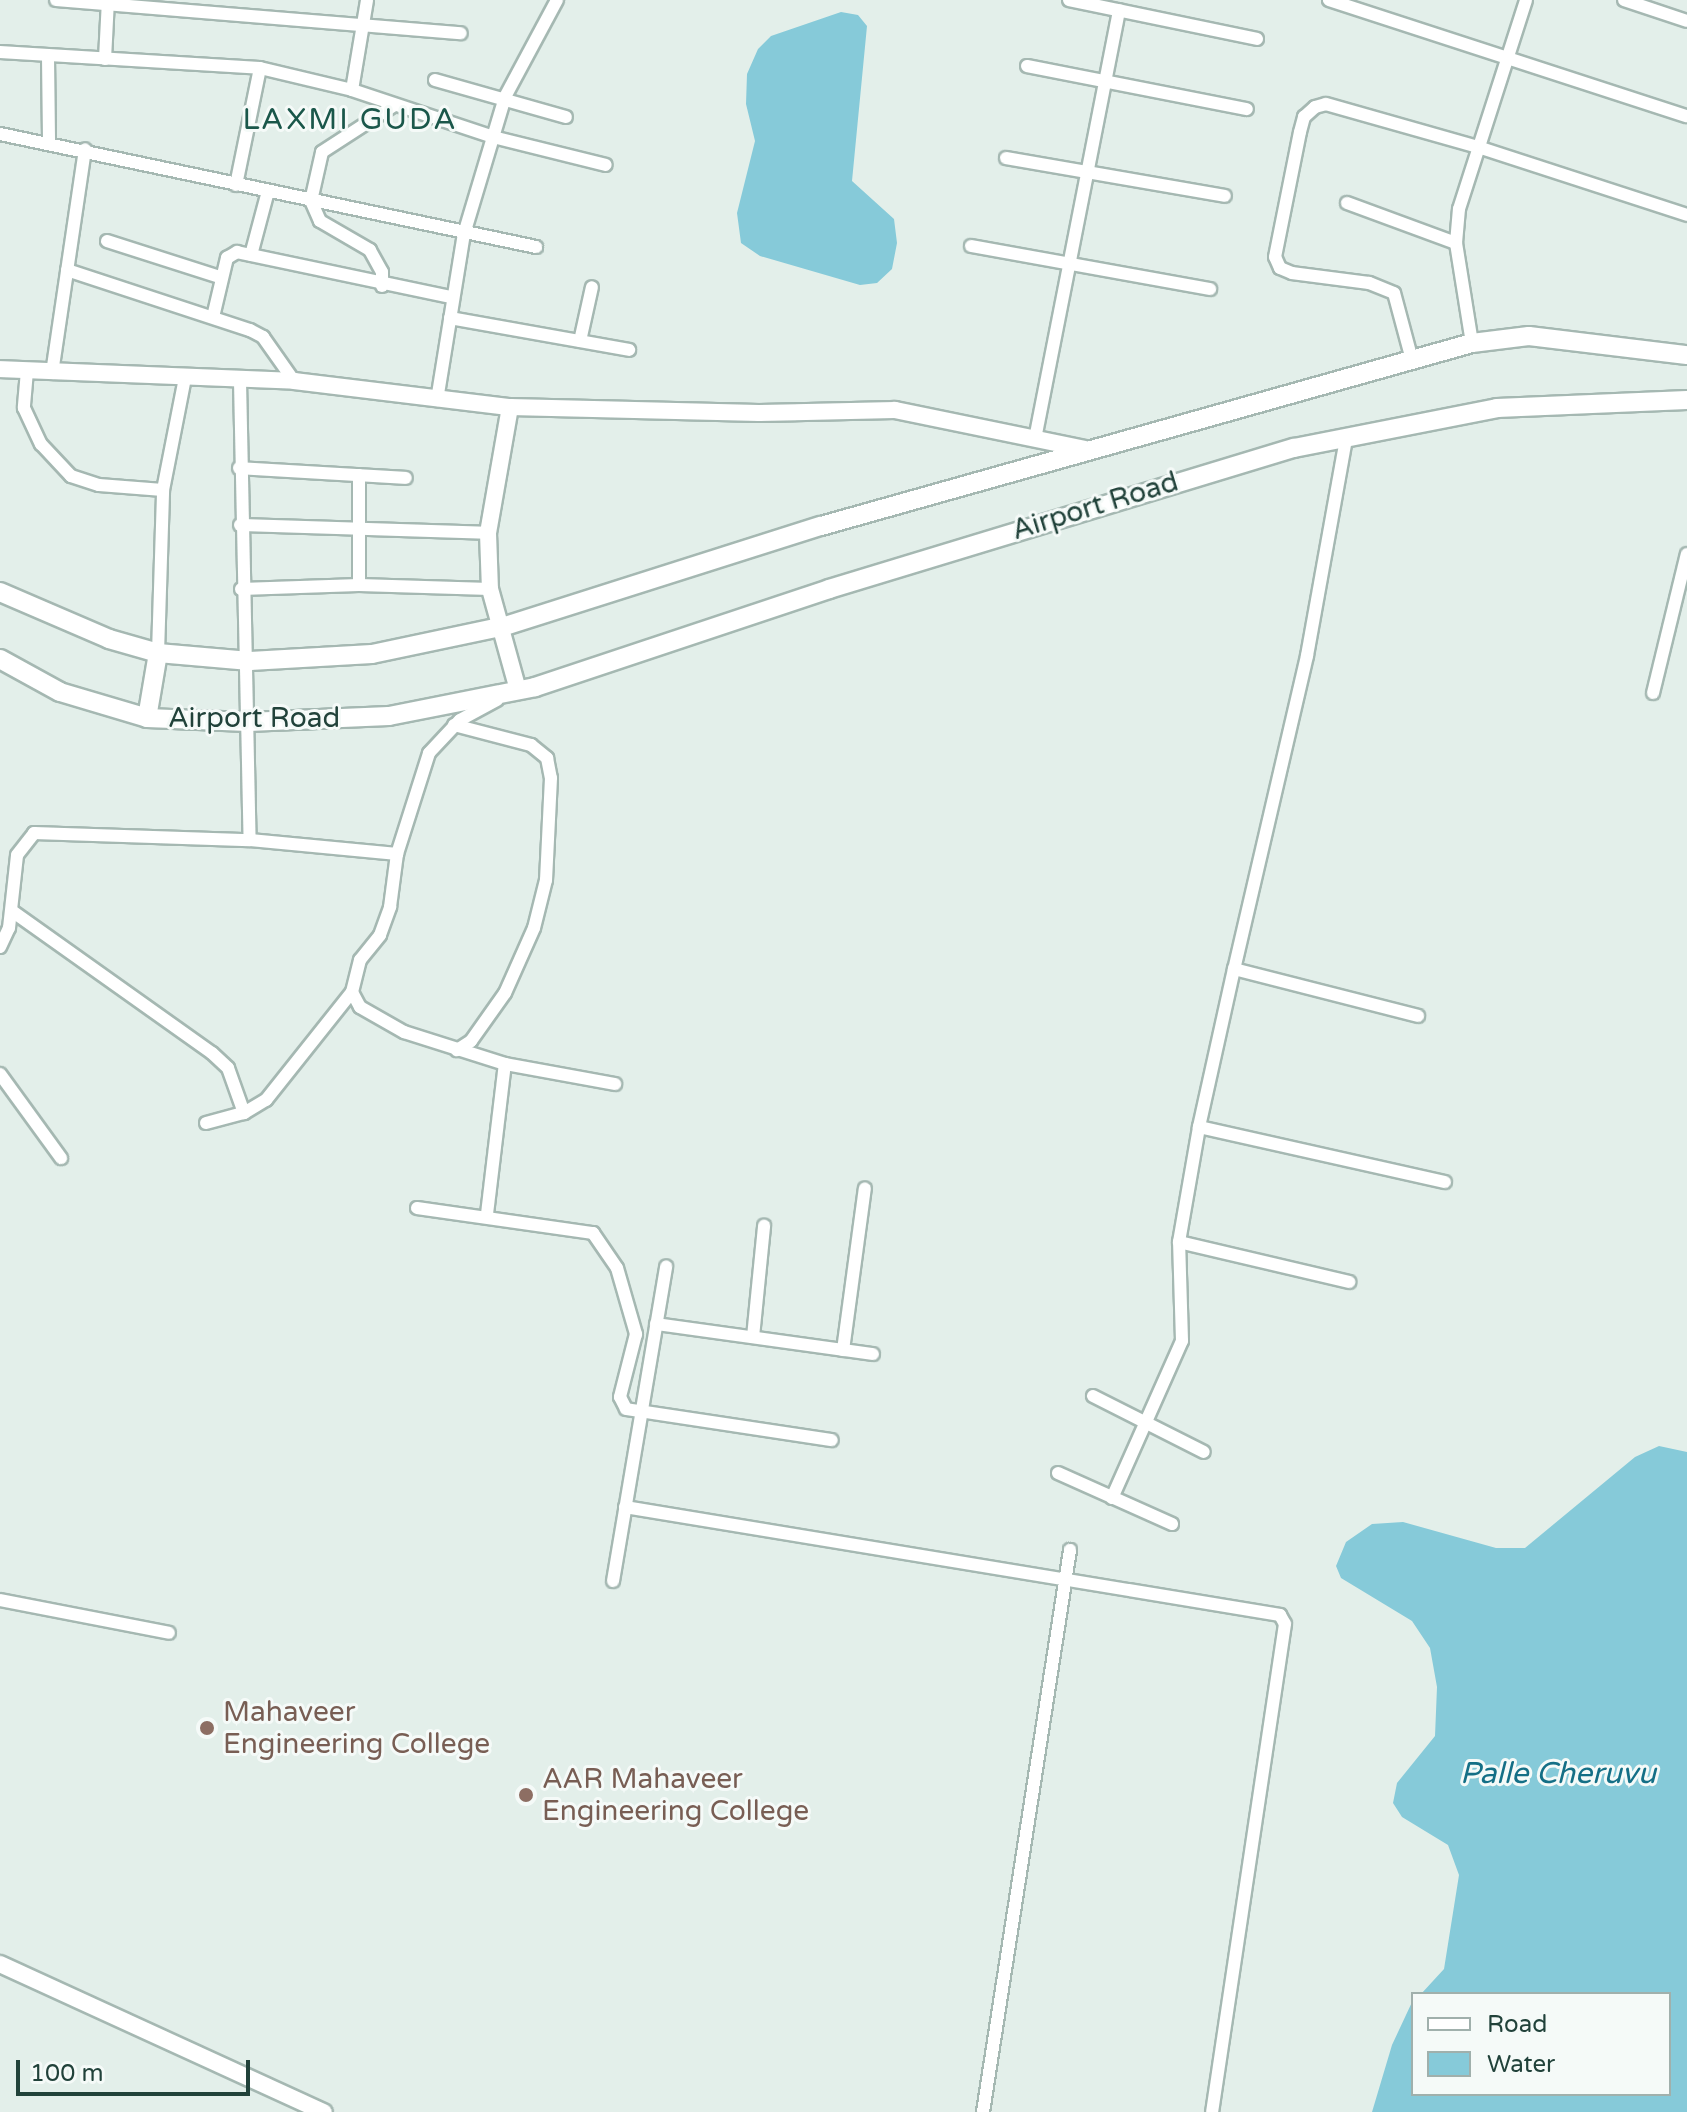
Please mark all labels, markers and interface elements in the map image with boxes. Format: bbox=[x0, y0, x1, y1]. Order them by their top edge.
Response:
district label: LAXMI GUDA bbox=[242, 102, 458, 138]
street label: Airport Road bbox=[1008, 465, 1182, 547]
street label: Airport Road bbox=[168, 701, 340, 735]
place label: Mahaveer Engineering College bbox=[223, 1695, 490, 1761]
marker: Mahaveer Engineering College bbox=[198, 1719, 216, 1737]
water label: Palle Cheruvu bbox=[1460, 1756, 1656, 1792]
place label: AAR Mahaveer Engineering College bbox=[542, 1762, 809, 1828]
marker: AAR Mahaveer Engineering College bbox=[517, 1786, 535, 1804]
legend bbox=[1411, 1992, 1671, 2096]
text: Road bbox=[1487, 2010, 1547, 2039]
scale bar bbox=[20, 2044, 254, 2094]
text: Water bbox=[1487, 2050, 1555, 2079]
text: 100 m bbox=[30, 2059, 104, 2088]

